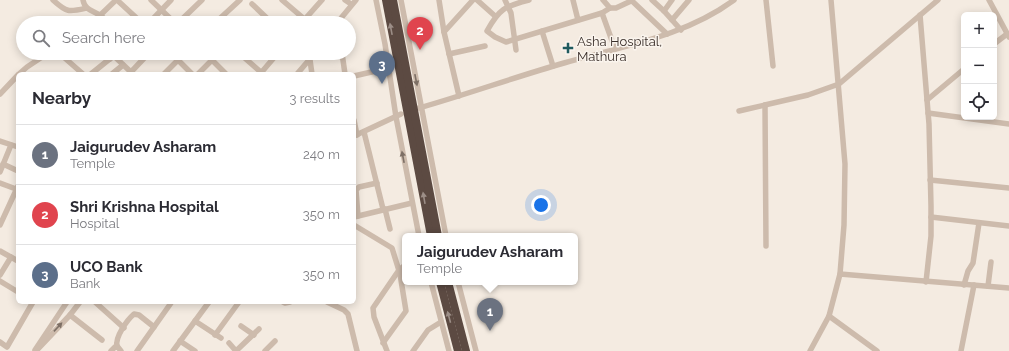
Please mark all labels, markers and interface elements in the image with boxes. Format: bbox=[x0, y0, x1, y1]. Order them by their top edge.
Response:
map controls bbox=[961, 12, 997, 120]
button: + bbox=[961, 12, 997, 48]
search box bbox=[16, 16, 356, 60]
pin: 2 bbox=[407, 17, 433, 50]
one-way arrow bbox=[388, 23, 394, 35]
icon: search bbox=[30, 27, 52, 49]
text: Search here bbox=[62, 29, 145, 47]
place label: Asha Hospital, Mathura bbox=[577, 34, 662, 64]
marker: Asha Hospital, Mathura bbox=[562, 42, 574, 54]
button: − bbox=[961, 48, 997, 84]
pin: 3 bbox=[369, 51, 395, 84]
one-way arrow bbox=[413, 73, 419, 86]
button: locate bbox=[961, 84, 997, 120]
text: Nearby bbox=[32, 88, 91, 108]
text: 3 results bbox=[290, 91, 340, 106]
text: Jaigurudev Asharam bbox=[70, 138, 216, 156]
text: 1 bbox=[42, 147, 48, 162]
text: 240 m bbox=[303, 147, 340, 162]
one-way arrow bbox=[400, 151, 406, 163]
text: Temple bbox=[70, 156, 115, 171]
one-way arrow bbox=[421, 191, 427, 204]
your location bbox=[531, 195, 551, 215]
text: Shri Krishna Hospital bbox=[70, 198, 219, 216]
text: 2 bbox=[41, 207, 49, 222]
text: 350 m bbox=[303, 207, 340, 222]
text: Hospital bbox=[70, 216, 119, 231]
popup bbox=[402, 233, 578, 285]
text: Jaigurudev Asharam bbox=[417, 243, 563, 261]
text: UCO Bank bbox=[70, 258, 143, 276]
text: Temple bbox=[417, 261, 462, 276]
text: 3 bbox=[41, 267, 49, 282]
text: 350 m bbox=[303, 267, 340, 282]
text: Bank bbox=[70, 276, 100, 291]
pin: 1 bbox=[477, 298, 503, 331]
one-way arrow bbox=[445, 310, 451, 323]
one-way arrow bbox=[54, 322, 63, 332]

